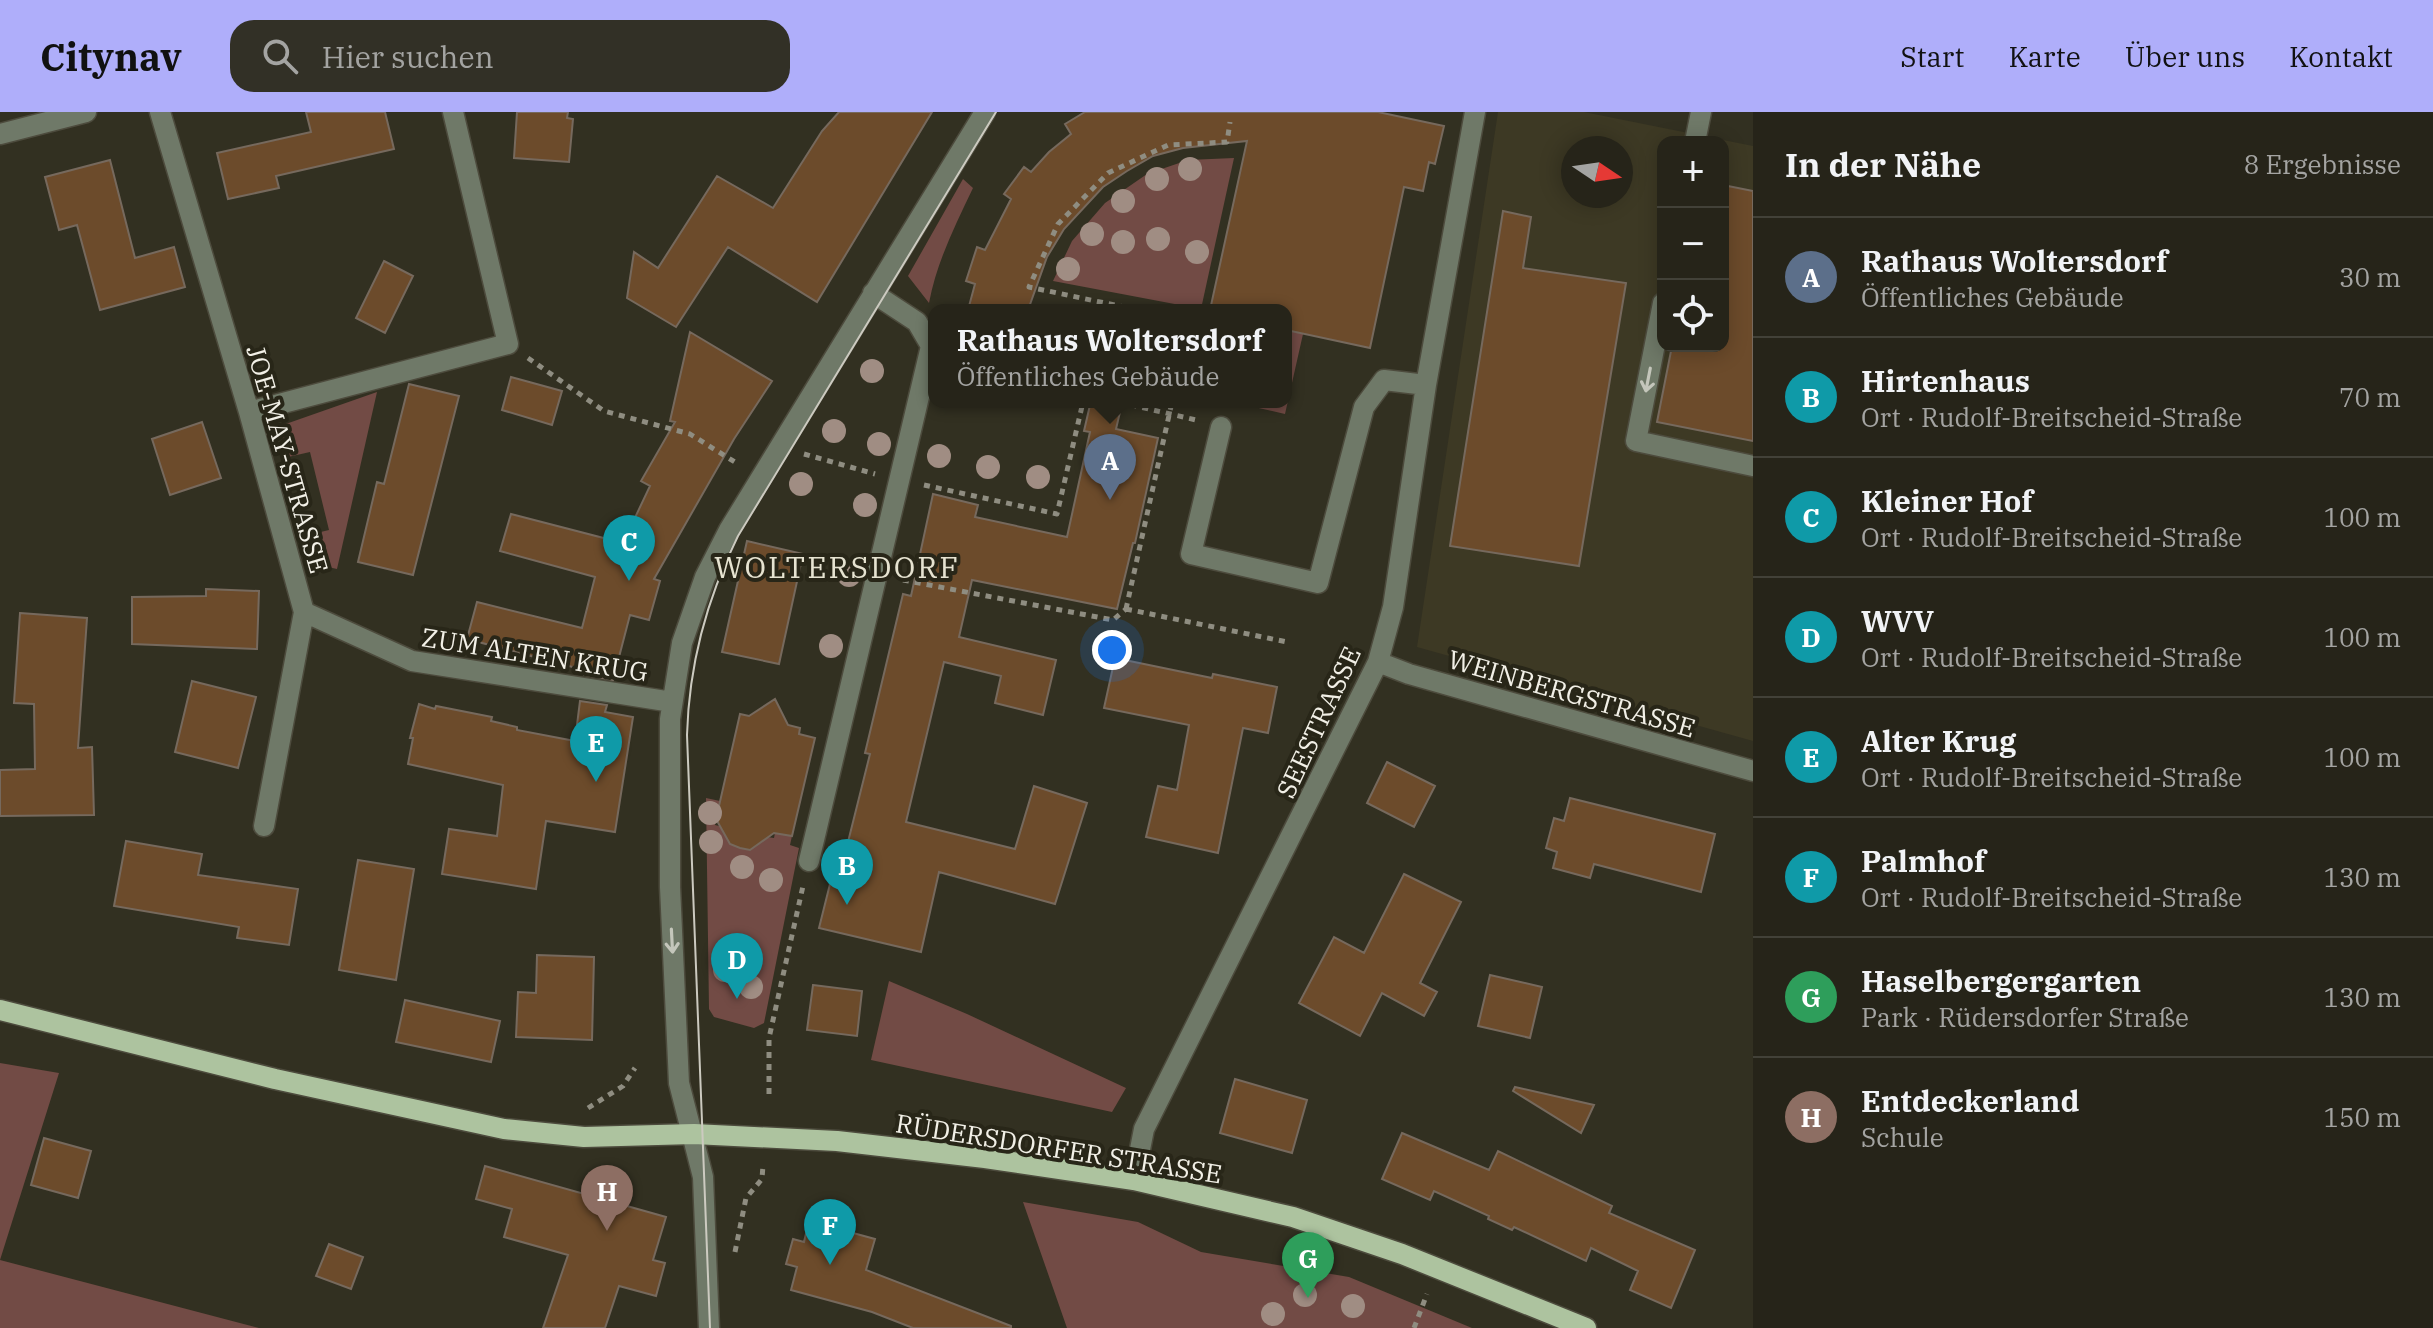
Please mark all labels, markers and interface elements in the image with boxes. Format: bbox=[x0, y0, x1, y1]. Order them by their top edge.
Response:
search box bbox=[230, 20, 790, 92]
text: Citynav bbox=[40, 32, 182, 81]
icon: search bbox=[258, 34, 302, 78]
text: Hier suchen bbox=[322, 37, 494, 76]
text: Start bbox=[1900, 38, 1964, 75]
text: Karte bbox=[2008, 38, 2081, 75]
text: Über uns bbox=[2125, 38, 2245, 75]
text: Kontakt bbox=[2289, 38, 2393, 75]
north arrow bbox=[1561, 136, 1633, 208]
map controls bbox=[1657, 136, 1729, 352]
button: + bbox=[1657, 136, 1729, 208]
text: In der Nähe bbox=[1785, 142, 1981, 186]
text: 8 Ergebnisse bbox=[2244, 147, 2401, 181]
button: − bbox=[1657, 208, 1729, 280]
text: Rathaus Woltersdorf bbox=[1861, 241, 2168, 280]
text: A bbox=[1802, 260, 1820, 294]
text: 30 m bbox=[2339, 260, 2401, 294]
button: locate bbox=[1657, 280, 1729, 352]
text: Öffentliches Gebäude bbox=[1861, 280, 2124, 314]
popup bbox=[928, 304, 1292, 408]
text: Rathaus Woltersdorf bbox=[957, 320, 1263, 359]
street label: JOE-MAY-STRASSE bbox=[239, 341, 337, 577]
text: Öffentliches Gebäude bbox=[957, 359, 1219, 393]
text: Hirtenhaus bbox=[1861, 361, 2030, 400]
one-way arrow bbox=[1640, 367, 1655, 392]
text: B bbox=[1802, 380, 1820, 414]
text: 70 m bbox=[2339, 380, 2401, 414]
text: Ort · Rudolf-Breitscheid-Straße bbox=[1861, 400, 2242, 434]
pin: A bbox=[1084, 434, 1136, 500]
text: Kleiner Hof bbox=[1861, 481, 2033, 520]
text: C bbox=[1802, 500, 1820, 534]
text: 100 m bbox=[2323, 500, 2401, 534]
pin: C bbox=[603, 515, 655, 581]
text: Ort · Rudolf-Breitscheid-Straße bbox=[1861, 520, 2242, 554]
district label: WOLTERSDORF bbox=[714, 547, 960, 586]
text: WVV bbox=[1861, 601, 1934, 640]
street label: ZUM ALTEN KRUG bbox=[419, 619, 651, 689]
text: D bbox=[1801, 620, 1821, 654]
text: 100 m bbox=[2323, 620, 2401, 654]
your location bbox=[1092, 630, 1132, 670]
text: Ort · Rudolf-Breitscheid-Straße bbox=[1861, 640, 2242, 674]
street label: SEESTRASSE bbox=[1268, 641, 1368, 803]
street label: WEINBERGSTRASSE bbox=[1444, 641, 1700, 745]
pin: E bbox=[570, 716, 622, 782]
text: Alter Krug bbox=[1861, 721, 2016, 760]
text: E bbox=[1802, 740, 1820, 774]
text: 100 m bbox=[2323, 740, 2401, 774]
text: Ort · Rudolf-Breitscheid-Straße bbox=[1861, 760, 2242, 794]
pin: B bbox=[821, 839, 873, 905]
text: Palmhof bbox=[1861, 841, 1986, 880]
text: F bbox=[1803, 860, 1819, 894]
text: 130 m bbox=[2323, 860, 2401, 894]
text: Ort · Rudolf-Breitscheid-Straße bbox=[1861, 880, 2242, 914]
one-way arrow bbox=[665, 927, 680, 954]
pin: D bbox=[711, 933, 763, 999]
text: Haselbergergarten bbox=[1861, 961, 2141, 1000]
text: G bbox=[1801, 980, 1821, 1014]
text: 130 m bbox=[2323, 980, 2401, 1014]
text: Park · Rüdersdorfer Straße bbox=[1861, 1000, 2189, 1034]
text: Entdeckerland bbox=[1861, 1081, 2079, 1120]
text: H bbox=[1800, 1100, 1822, 1134]
text: 150 m bbox=[2323, 1100, 2401, 1134]
street label: RÜDERSDORFER STRASSE bbox=[893, 1105, 1225, 1191]
text: Schule bbox=[1861, 1120, 1944, 1154]
pin: H bbox=[581, 1165, 633, 1231]
pin: F bbox=[804, 1199, 856, 1265]
pin: G bbox=[1282, 1232, 1334, 1298]

